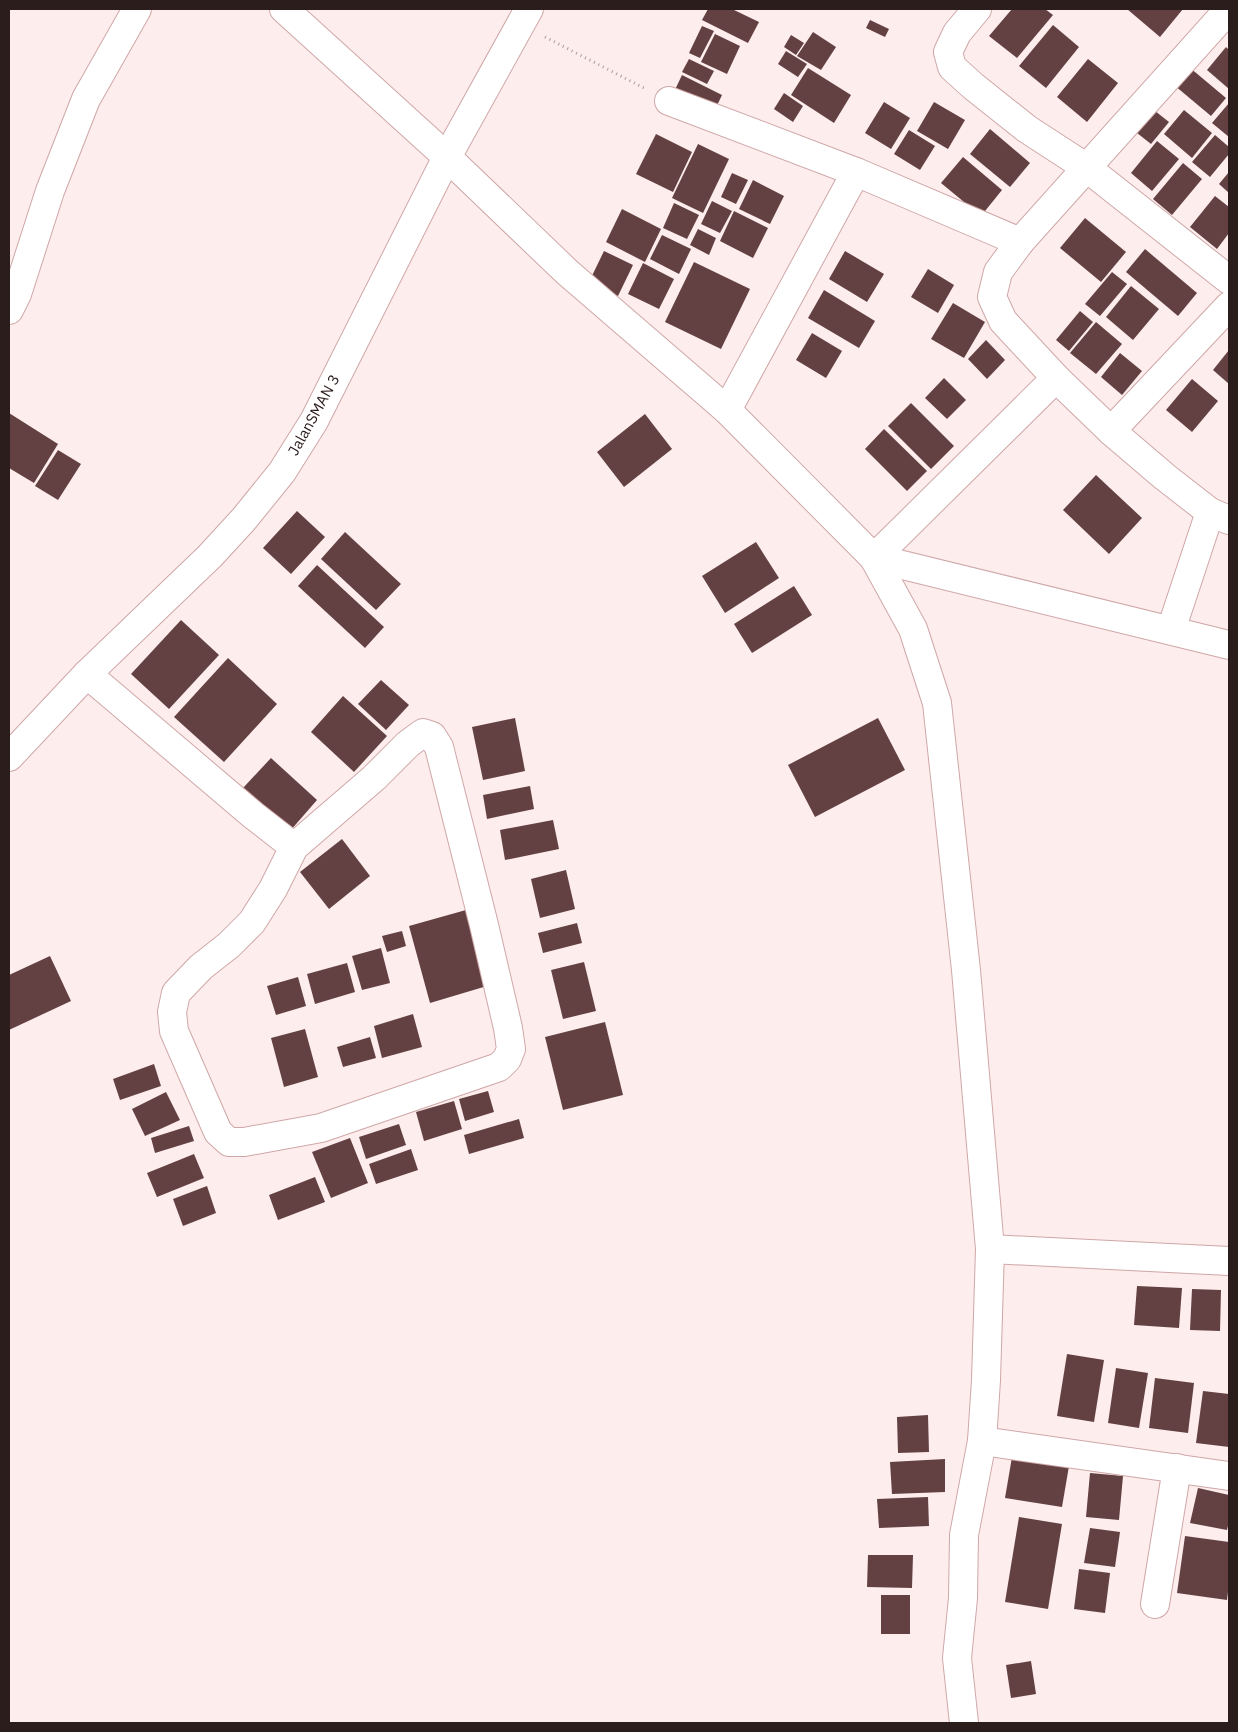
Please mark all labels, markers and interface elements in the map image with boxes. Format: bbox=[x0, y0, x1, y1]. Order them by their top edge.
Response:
street label: JalanSMAN 3 bbox=[283, 371, 344, 459]

